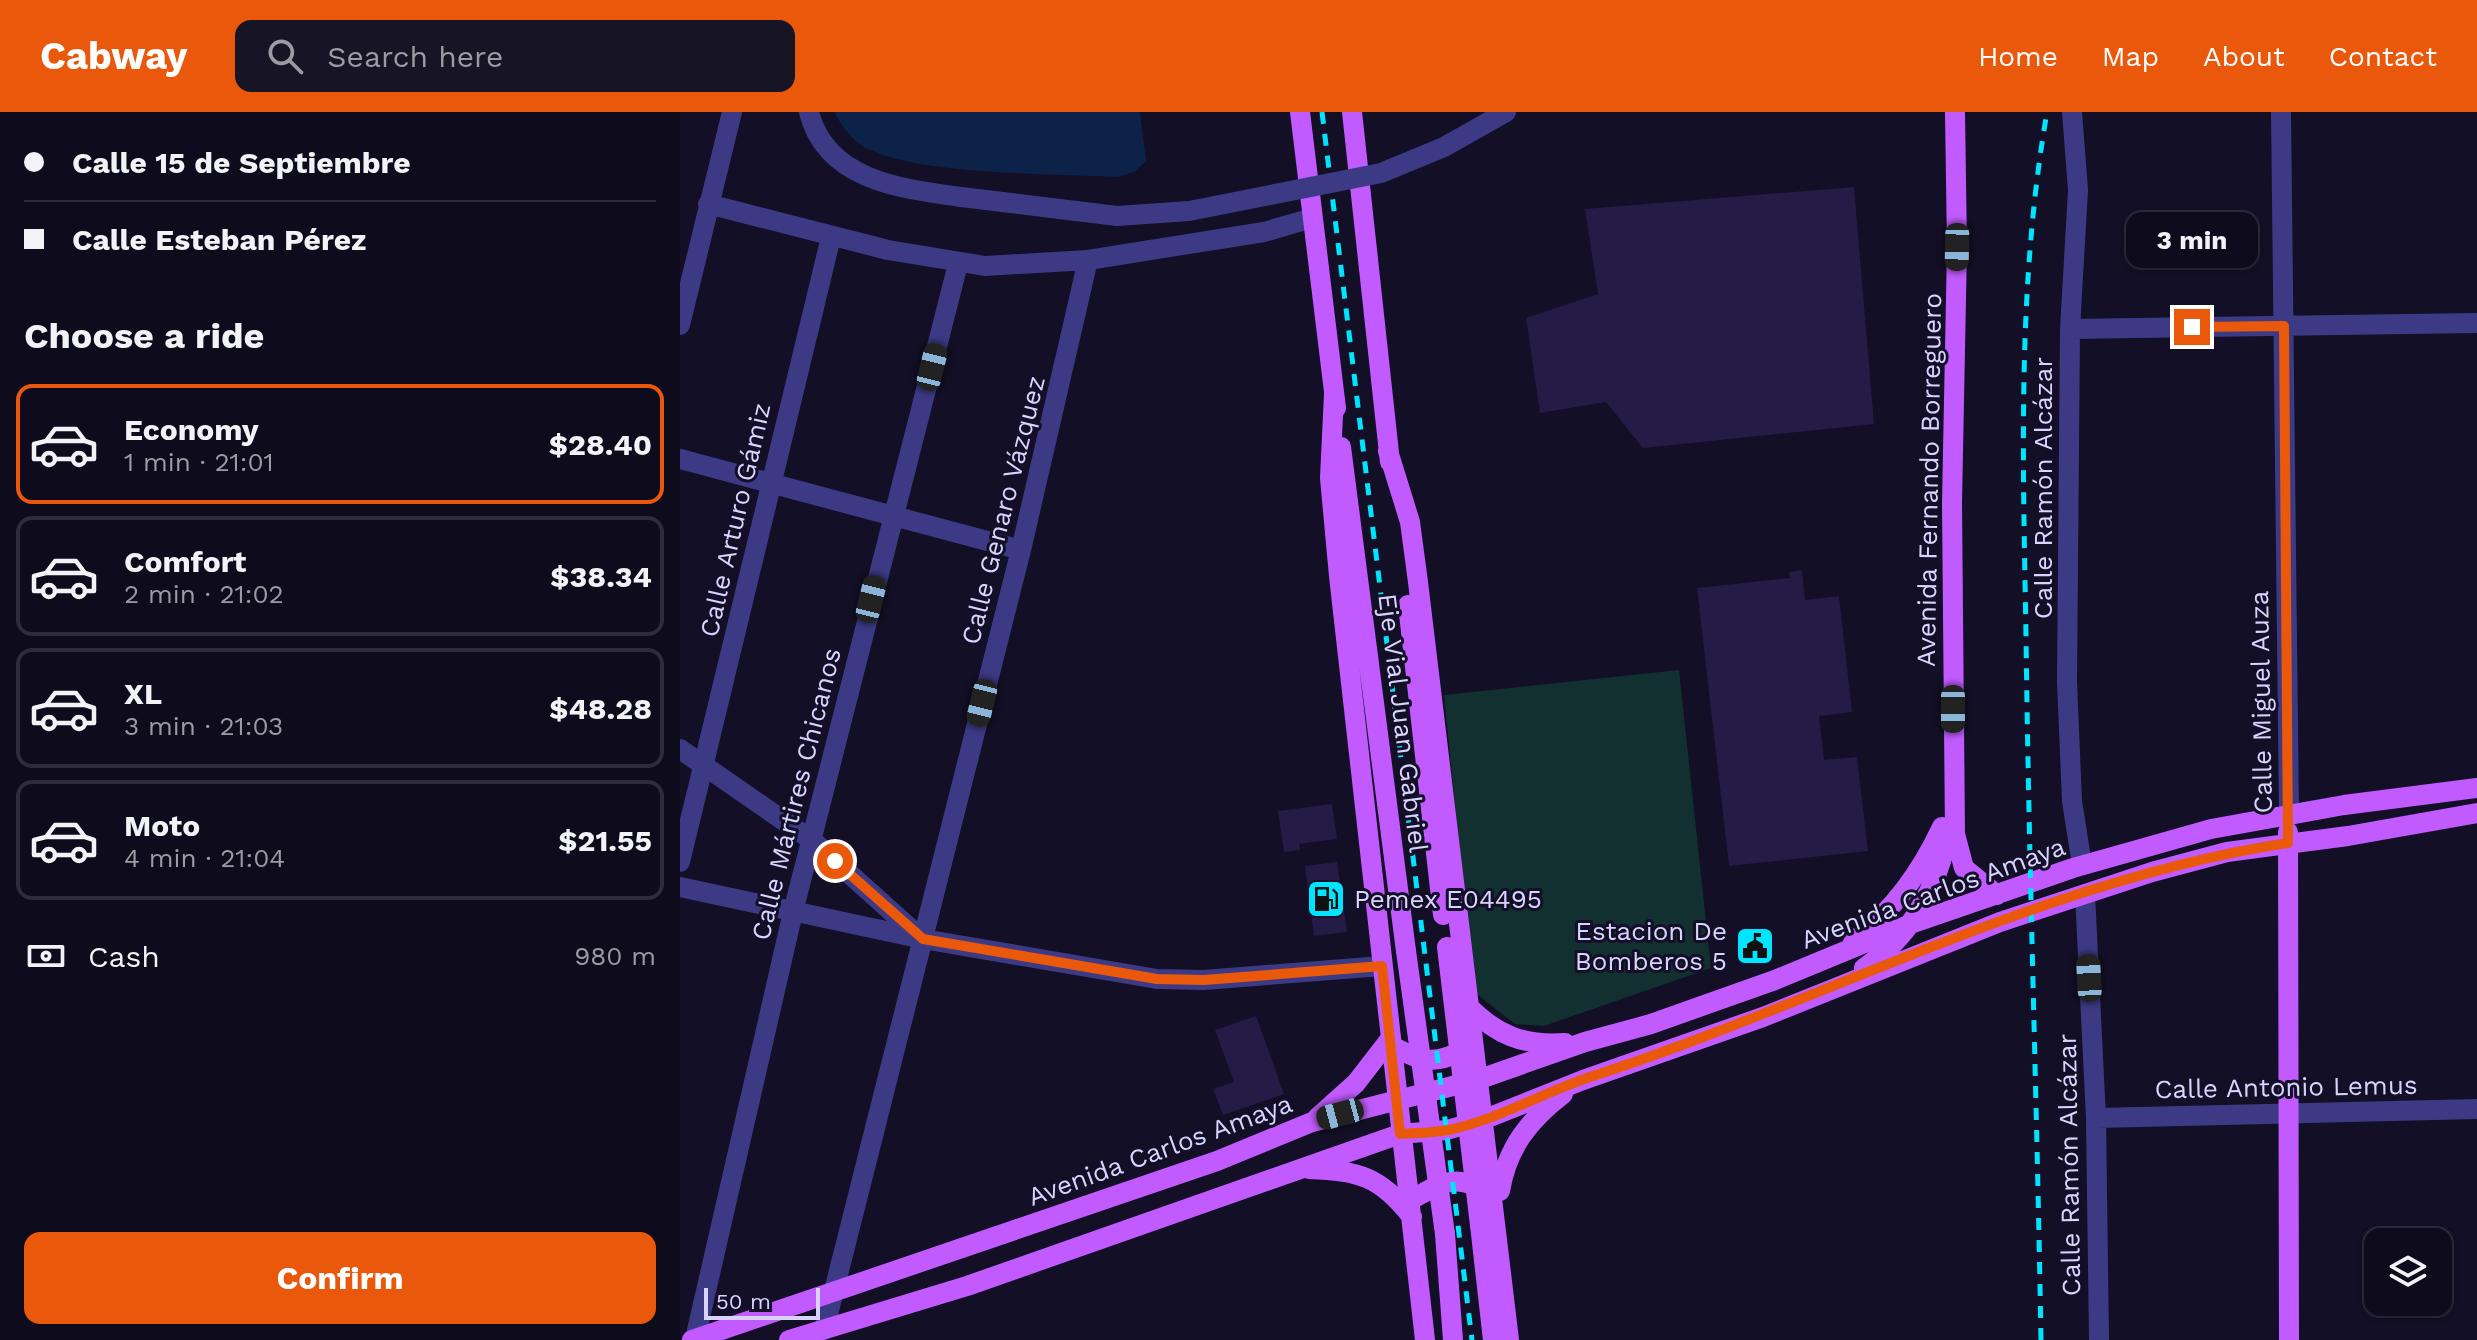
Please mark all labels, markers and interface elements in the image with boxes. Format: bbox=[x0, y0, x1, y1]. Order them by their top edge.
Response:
search box bbox=[235, 20, 795, 92]
text: Cabway bbox=[40, 34, 187, 78]
icon: search bbox=[263, 34, 307, 78]
text: Search here bbox=[327, 39, 503, 74]
text: Home bbox=[1978, 40, 2058, 73]
text: Map bbox=[2102, 40, 2159, 73]
text: About bbox=[2203, 40, 2285, 73]
text: Contact bbox=[2329, 40, 2437, 73]
text: Calle 15 de Septiembre bbox=[72, 145, 411, 180]
callout: 3 min bbox=[2126, 211, 2258, 267]
text: Calle Esteban Pérez bbox=[72, 222, 367, 257]
car bbox=[1945, 223, 1969, 271]
text: 3 min bbox=[2156, 225, 2228, 255]
street label: Avenida Fernando Borreguero bbox=[1911, 293, 1947, 667]
route end bbox=[2174, 309, 2210, 345]
text: Choose a ride bbox=[24, 315, 264, 357]
car bbox=[915, 341, 949, 393]
street label: Calle Ramón Alcázar bbox=[2028, 357, 2058, 619]
street label: Calle Genaro Vázquez bbox=[955, 373, 1051, 647]
street label: Calle Arturo Gámiz bbox=[694, 400, 776, 640]
icon: car bbox=[28, 408, 100, 480]
text: Economy bbox=[124, 412, 259, 447]
text: $28.40 bbox=[549, 427, 652, 462]
text: 1 min · 21:01 bbox=[124, 447, 274, 477]
icon: car bbox=[28, 540, 100, 612]
text: Comfort bbox=[124, 544, 246, 579]
text: $38.34 bbox=[550, 559, 652, 594]
car bbox=[854, 573, 888, 625]
text: 2 min · 21:02 bbox=[124, 579, 284, 609]
street label: Calle Miguel Auza bbox=[2244, 590, 2278, 814]
street label: Eje Vial Juan Gabriel bbox=[1372, 592, 1434, 854]
street label: Calle Mártires Chicanos bbox=[745, 645, 847, 943]
icon: car bbox=[28, 672, 100, 744]
text: XL bbox=[124, 676, 162, 711]
car bbox=[965, 677, 999, 729]
car bbox=[1941, 685, 1965, 733]
text: $48.28 bbox=[549, 691, 652, 726]
text: 3 min · 21:03 bbox=[124, 711, 283, 741]
icon: car bbox=[28, 804, 100, 876]
text: Moto bbox=[124, 808, 200, 843]
text: $21.55 bbox=[558, 823, 652, 858]
street label: Avenida Carlos Amaya bbox=[1797, 831, 2070, 955]
text: 4 min · 21:04 bbox=[124, 843, 285, 873]
route start bbox=[817, 843, 853, 879]
fuel station icon: Pemex E04495 bbox=[1305, 878, 1347, 920]
place label: Pemex E04495 bbox=[1354, 884, 1542, 914]
place label: Estacion De Bomberos 5 bbox=[1575, 916, 1727, 976]
public building icon: Estacion De Bomberos 5 bbox=[1734, 925, 1776, 967]
icon: cash bbox=[24, 934, 68, 978]
text: Cash bbox=[88, 939, 160, 974]
text: 980 m bbox=[574, 941, 656, 971]
car bbox=[2076, 953, 2102, 1003]
street label: Calle Ramón Alcázar bbox=[2052, 1034, 2086, 1296]
street label: Calle Antonio Lemus bbox=[2154, 1070, 2418, 1104]
street label: Avenida Carlos Amaya bbox=[1024, 1088, 1297, 1212]
car bbox=[1314, 1096, 1366, 1132]
map controls bbox=[2364, 1228, 2452, 1316]
button: layers bbox=[2364, 1228, 2452, 1316]
button: Confirm bbox=[24, 1232, 656, 1324]
scale bar bbox=[704, 1284, 820, 1320]
text: 50 m bbox=[716, 1289, 771, 1314]

